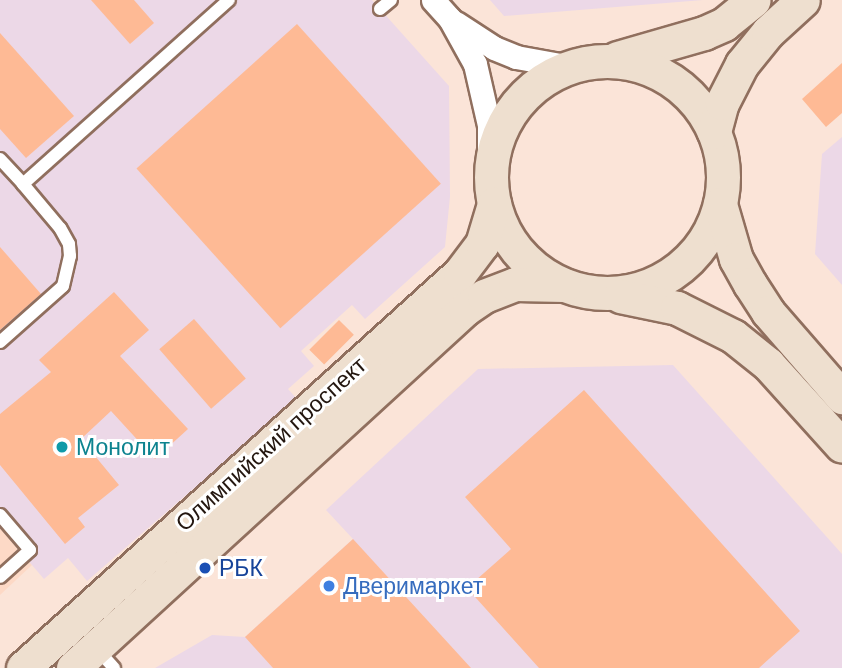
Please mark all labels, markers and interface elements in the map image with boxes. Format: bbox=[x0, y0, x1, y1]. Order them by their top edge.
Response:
street label: Олимпийский проспект bbox=[170, 351, 372, 537]
place label: Монолит bbox=[76, 433, 170, 461]
marker: Монолит bbox=[54, 439, 70, 455]
place label: РБК bbox=[219, 554, 263, 582]
marker: РБК bbox=[197, 560, 213, 576]
place label: Дверимаркет bbox=[343, 572, 483, 600]
marker: Дверимаркет bbox=[321, 578, 337, 594]

